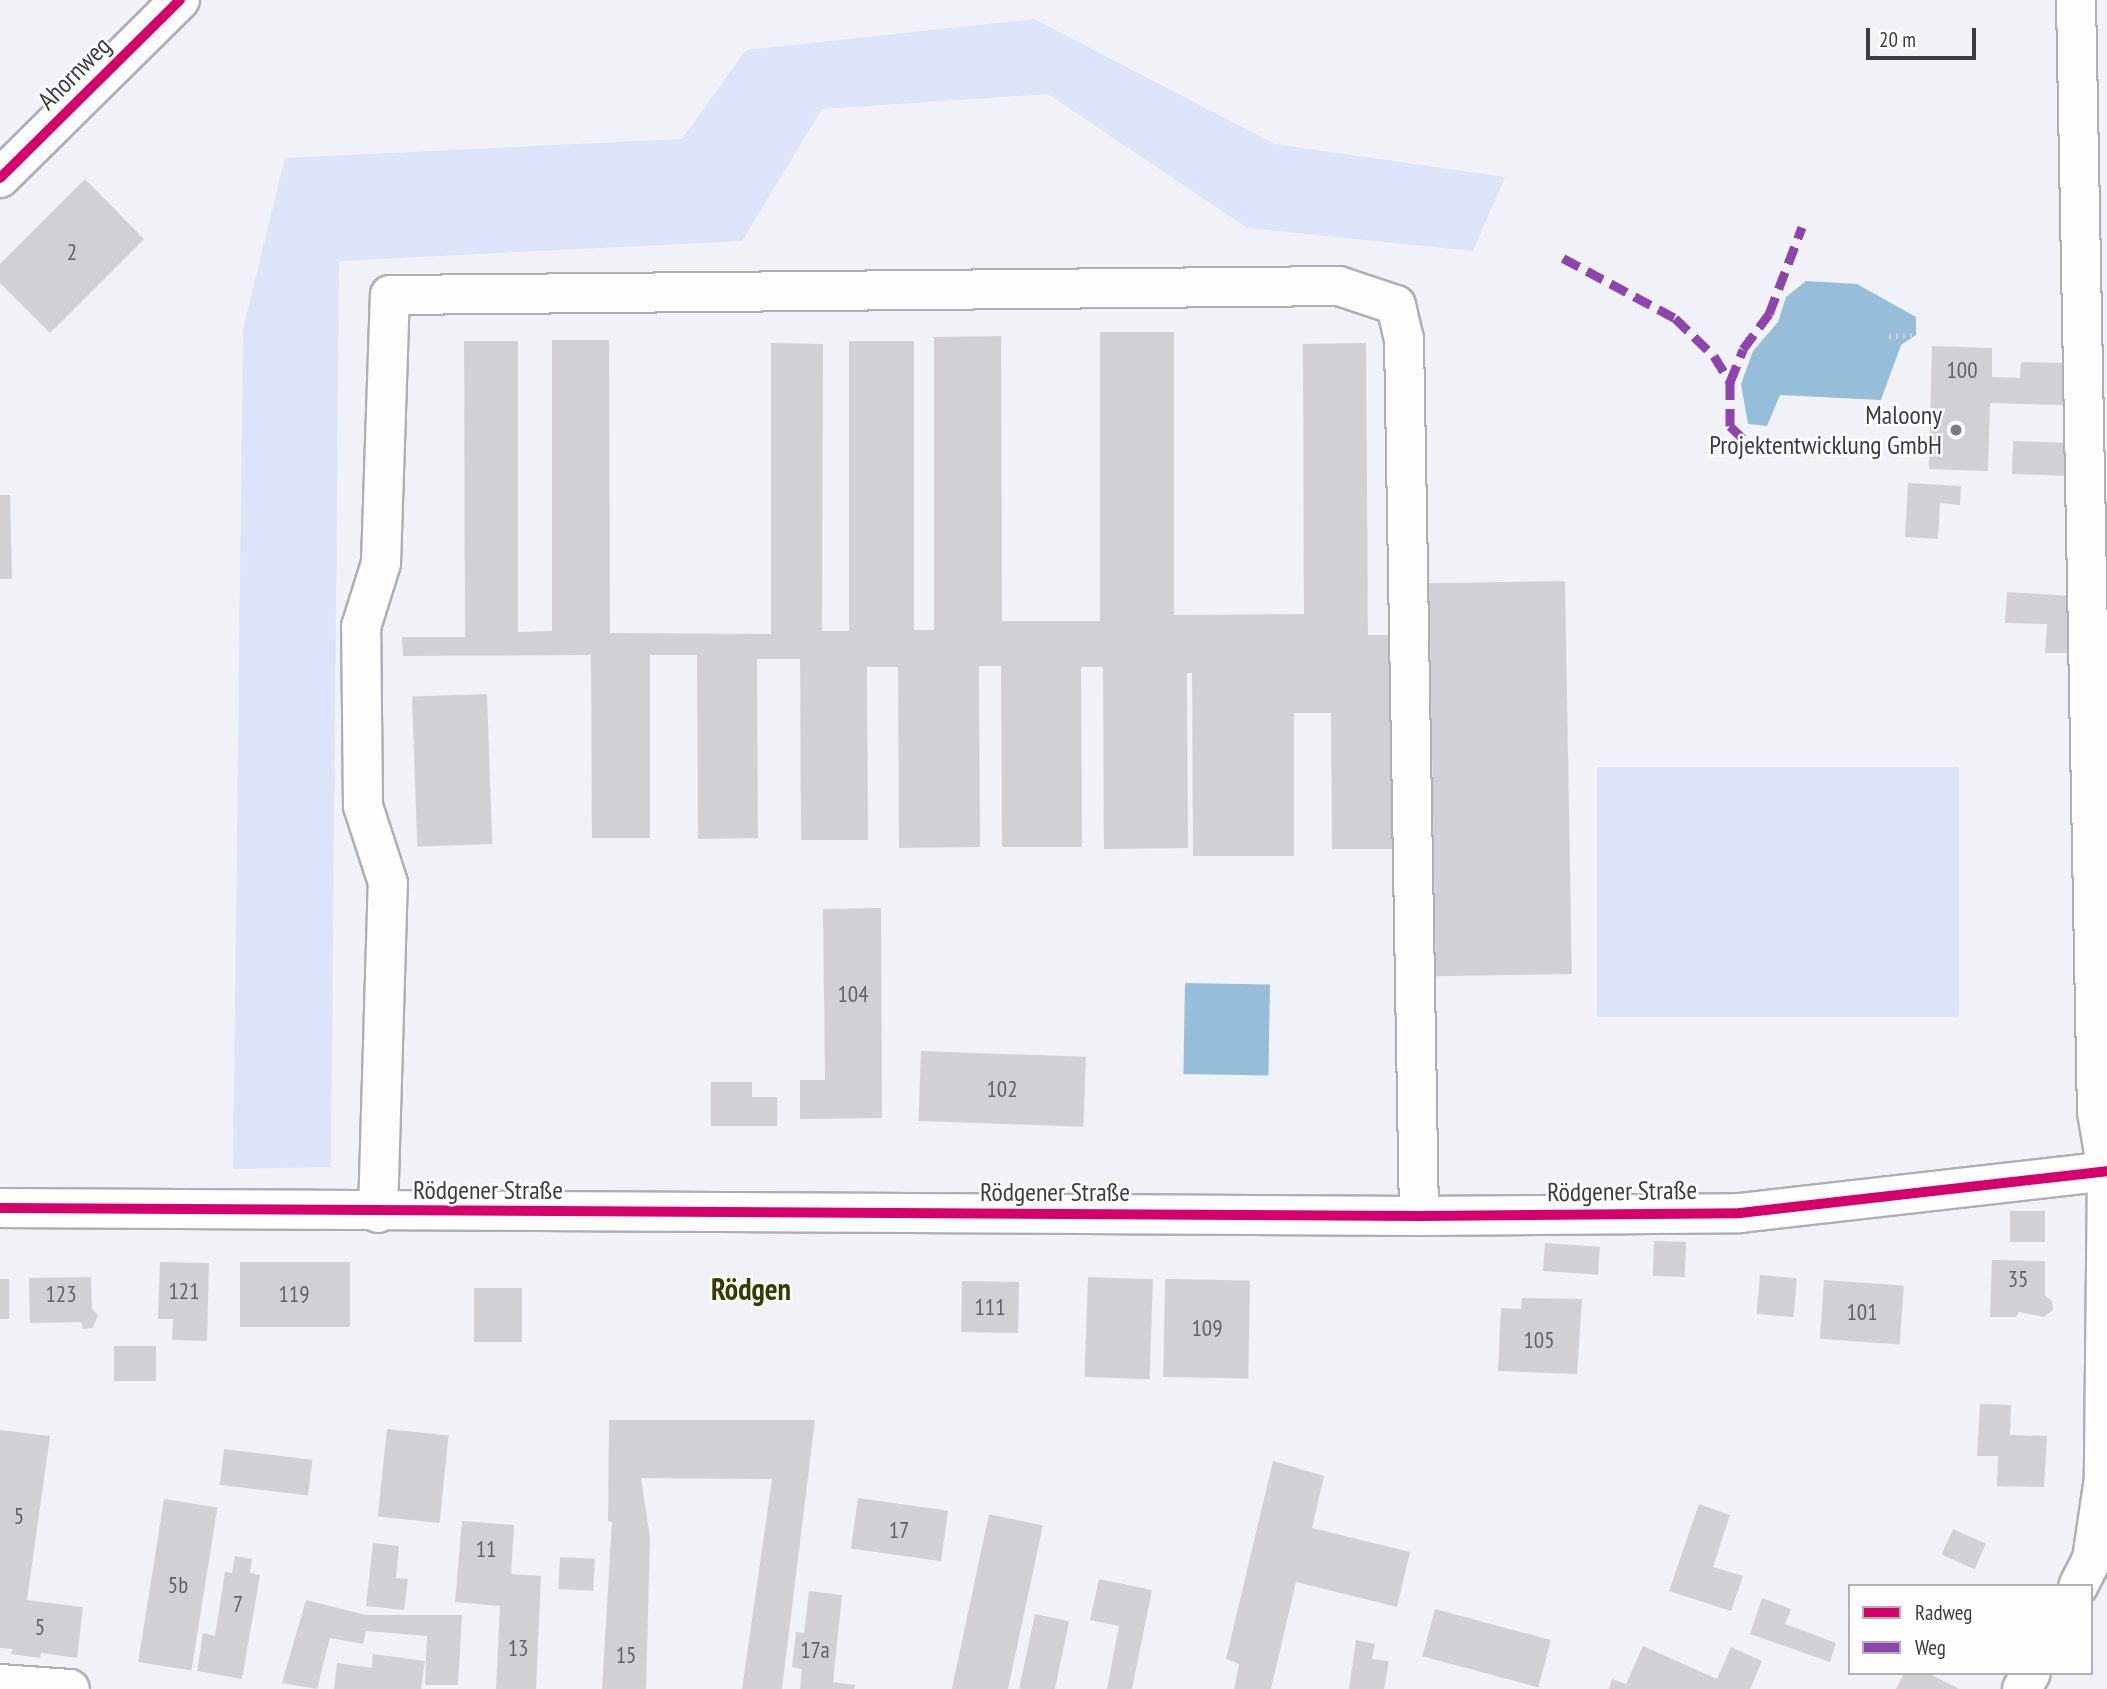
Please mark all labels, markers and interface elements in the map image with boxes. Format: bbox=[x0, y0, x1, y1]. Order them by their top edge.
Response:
scale bar bbox=[1869, 14, 1979, 58]
text: 20 m bbox=[1879, 26, 1916, 53]
street label: Ahornweg bbox=[31, 30, 117, 116]
house number: 2 bbox=[67, 238, 77, 266]
house number: 100 bbox=[1946, 356, 1978, 384]
place label: Maloony Projektentwicklung GmbH bbox=[1709, 399, 1942, 460]
marker: Maloony Projektentwicklung GmbH bbox=[1948, 422, 1964, 438]
house number: 104 bbox=[837, 980, 869, 1008]
house number: 102 bbox=[986, 1075, 1018, 1103]
street label: Rödgener Straße bbox=[413, 1174, 563, 1206]
street label: Rödgener Straße bbox=[1547, 1174, 1697, 1208]
street label: Rödgener Straße bbox=[980, 1176, 1130, 1208]
house number: 35 bbox=[2008, 1265, 2028, 1293]
district label: Rödgen bbox=[711, 1271, 791, 1307]
house number: 121 bbox=[168, 1277, 200, 1305]
house number: 123 bbox=[45, 1280, 77, 1308]
house number: 119 bbox=[278, 1280, 310, 1308]
house number: 111 bbox=[974, 1293, 1006, 1321]
house number: 101 bbox=[1846, 1298, 1878, 1326]
house number: 109 bbox=[1191, 1314, 1223, 1342]
house number: 105 bbox=[1523, 1326, 1555, 1354]
house number: 5 bbox=[14, 1502, 24, 1530]
house number: 17 bbox=[889, 1516, 909, 1544]
house number: 11 bbox=[476, 1535, 496, 1563]
house number: 5b bbox=[168, 1571, 188, 1599]
legend bbox=[1848, 1584, 2093, 1675]
house number: 7 bbox=[233, 1590, 243, 1618]
text: Radweg bbox=[1915, 1599, 1972, 1626]
house number: 5 bbox=[35, 1613, 45, 1641]
house number: 13 bbox=[508, 1634, 528, 1662]
text: Weg bbox=[1915, 1634, 1946, 1661]
house number: 17a bbox=[800, 1636, 830, 1664]
house number: 15 bbox=[616, 1641, 636, 1669]

